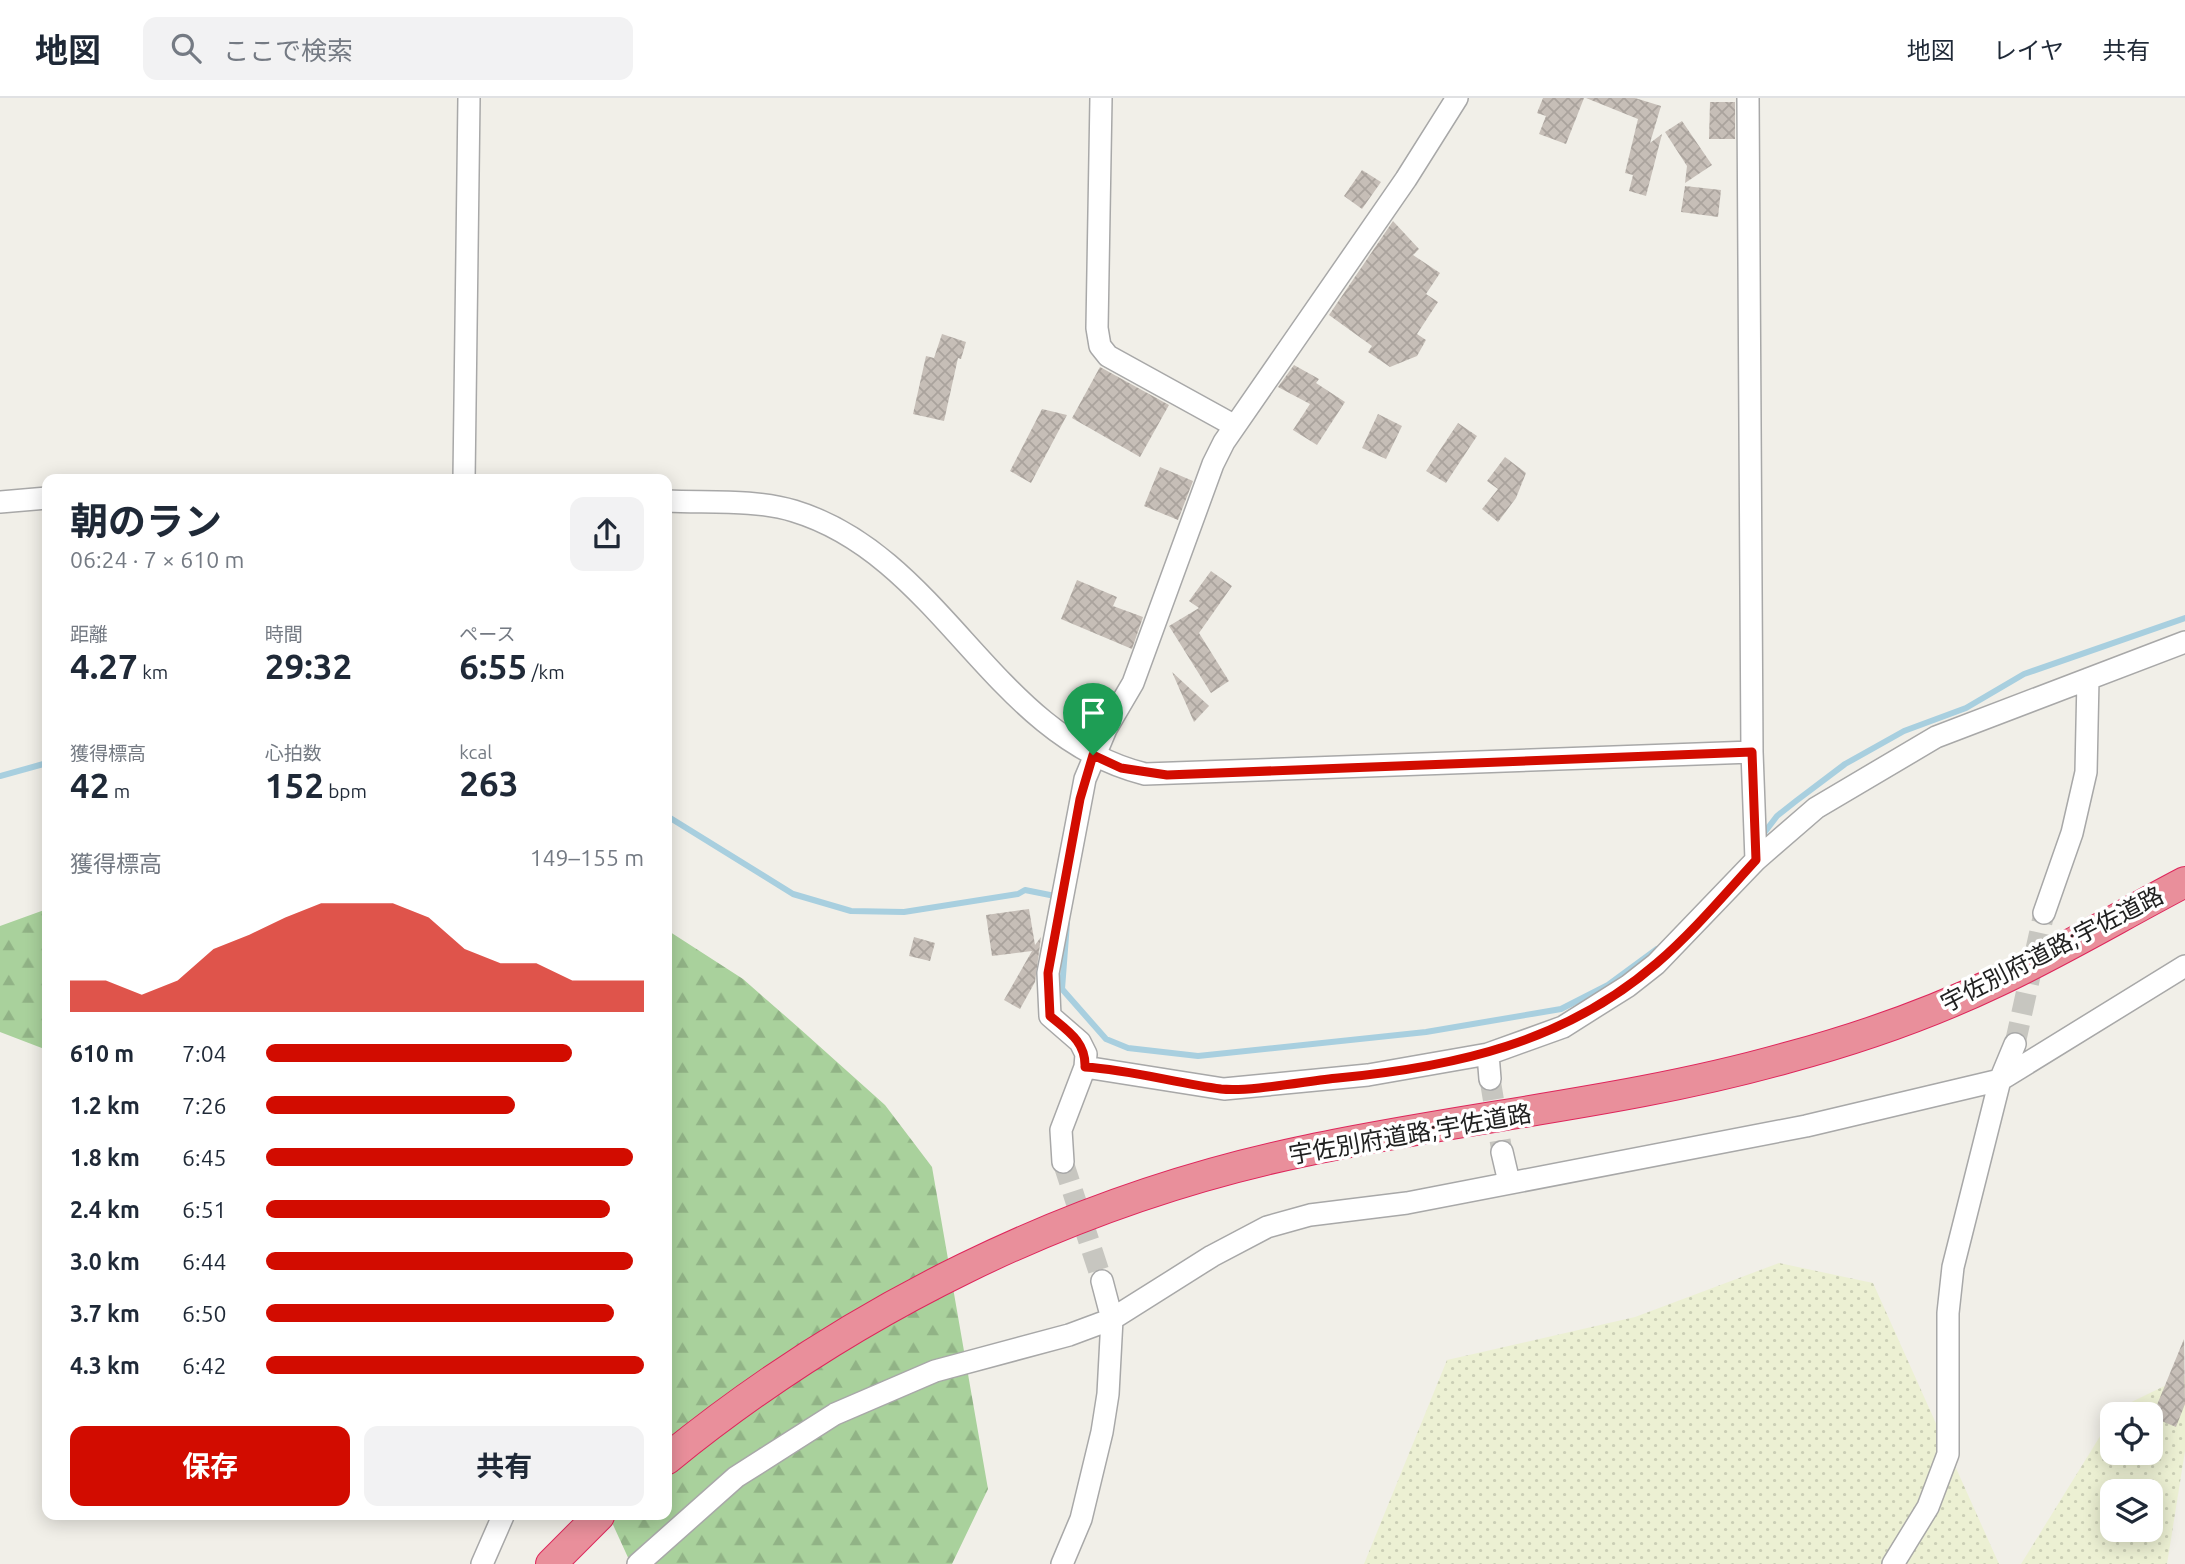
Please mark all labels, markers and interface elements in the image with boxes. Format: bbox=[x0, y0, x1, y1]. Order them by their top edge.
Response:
search box bbox=[143, 17, 633, 80]
icon: search bbox=[167, 29, 205, 67]
text: 地図 bbox=[35, 31, 101, 68]
text: ここで検索 bbox=[223, 36, 353, 65]
text: 地図 bbox=[1907, 37, 1955, 64]
text: レイヤ bbox=[1993, 37, 2064, 64]
text: 共有 bbox=[2102, 37, 2150, 64]
button: share bbox=[570, 497, 644, 571]
text: 朝のラン bbox=[70, 500, 222, 542]
text: 06:24 · 7 × 610 m bbox=[70, 547, 244, 572]
text: 距離 bbox=[70, 623, 108, 645]
text: 時間 bbox=[265, 623, 303, 645]
text: ペース bbox=[459, 623, 515, 645]
text: 4.27 bbox=[70, 646, 138, 686]
text: 29:32 bbox=[265, 646, 352, 686]
text: 6:55 bbox=[459, 646, 527, 686]
text: km bbox=[138, 661, 168, 683]
text: /km bbox=[527, 661, 565, 683]
pin bbox=[1063, 683, 1123, 755]
icon: arrive bbox=[1074, 694, 1112, 732]
text: kcal bbox=[459, 741, 492, 763]
text: 獲得標高 bbox=[70, 742, 146, 764]
text: 心拍数 bbox=[265, 742, 322, 764]
text: 263 bbox=[459, 763, 519, 803]
text: 42 bbox=[70, 765, 109, 805]
text: 152 bbox=[265, 765, 324, 805]
text: m bbox=[109, 780, 130, 802]
text: bpm bbox=[324, 780, 367, 802]
text: 149–155 m bbox=[530, 845, 644, 870]
text: 獲得標高 bbox=[70, 851, 162, 876]
street label: 宇佐別府道路;宇佐道路 bbox=[1936, 881, 2168, 1017]
text: 610 m bbox=[70, 1041, 134, 1066]
text: 7:04 bbox=[182, 1041, 227, 1066]
text: 1.2 km bbox=[70, 1093, 140, 1118]
text: 7:26 bbox=[182, 1093, 227, 1118]
street label: 宇佐別府道路;宇佐道路 bbox=[1287, 1099, 1533, 1169]
text: 1.8 km bbox=[70, 1145, 140, 1170]
text: 6:45 bbox=[182, 1145, 227, 1170]
text: 2.4 km bbox=[70, 1197, 140, 1222]
text: 6:51 bbox=[182, 1197, 227, 1222]
text: 3.0 km bbox=[70, 1249, 140, 1274]
text: 6:44 bbox=[182, 1249, 227, 1274]
text: 3.7 km bbox=[70, 1301, 140, 1326]
text: 6:50 bbox=[182, 1301, 227, 1326]
text: 4.3 km bbox=[70, 1353, 140, 1378]
text: 6:42 bbox=[182, 1353, 227, 1378]
map controls bbox=[2100, 1402, 2163, 1542]
button: locate bbox=[2100, 1402, 2163, 1465]
button: 保存 bbox=[70, 1426, 350, 1506]
button: 共有 bbox=[364, 1426, 644, 1506]
button: layers bbox=[2100, 1479, 2163, 1542]

